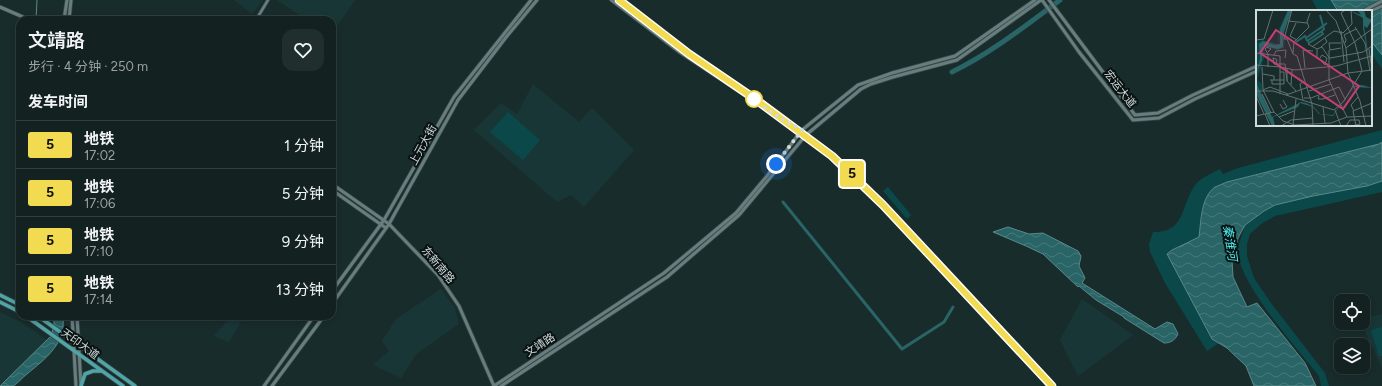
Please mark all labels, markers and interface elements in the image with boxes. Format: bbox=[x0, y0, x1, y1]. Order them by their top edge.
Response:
inset map bbox=[1256, 10, 1372, 126]
text: 文靖路 bbox=[28, 29, 85, 52]
button: heart bbox=[282, 29, 324, 71]
text: 步行 · 4 分钟 · 250 m bbox=[28, 59, 148, 74]
street label: 宏运大道 bbox=[1101, 68, 1139, 110]
unlabelled marker bbox=[745, 90, 763, 108]
text: 发车时间 bbox=[28, 93, 88, 111]
street label: 上元大街 bbox=[407, 123, 439, 167]
text: 地铁 bbox=[84, 130, 114, 148]
text: 5 bbox=[46, 136, 54, 153]
text: 1 分钟 bbox=[284, 137, 324, 155]
text: 17:02 bbox=[84, 148, 115, 163]
your location bbox=[766, 154, 786, 174]
line badge: 5 bbox=[839, 161, 865, 187]
text: 5 bbox=[848, 165, 856, 182]
text: 地铁 bbox=[84, 178, 114, 196]
text: 5 bbox=[46, 184, 54, 201]
text: 5 分钟 bbox=[282, 185, 324, 203]
text: 17:06 bbox=[84, 196, 115, 211]
water label: 秦淮河 bbox=[1220, 224, 1240, 264]
text: 地铁 bbox=[84, 226, 114, 244]
text: 5 bbox=[46, 232, 54, 249]
text: 9 分钟 bbox=[282, 233, 324, 251]
text: 17:10 bbox=[84, 244, 113, 259]
street label: 东新南路 bbox=[419, 244, 457, 286]
text: 地铁 bbox=[84, 274, 114, 292]
text: 5 bbox=[46, 280, 54, 297]
text: 13 分钟 bbox=[276, 281, 324, 299]
text: 17:14 bbox=[84, 292, 113, 307]
map controls bbox=[1334, 294, 1370, 374]
button: locate bbox=[1334, 294, 1370, 330]
street label: 天印大道 bbox=[58, 326, 102, 362]
street label: 文靖路 bbox=[523, 331, 557, 359]
button: layers bbox=[1334, 338, 1370, 374]

